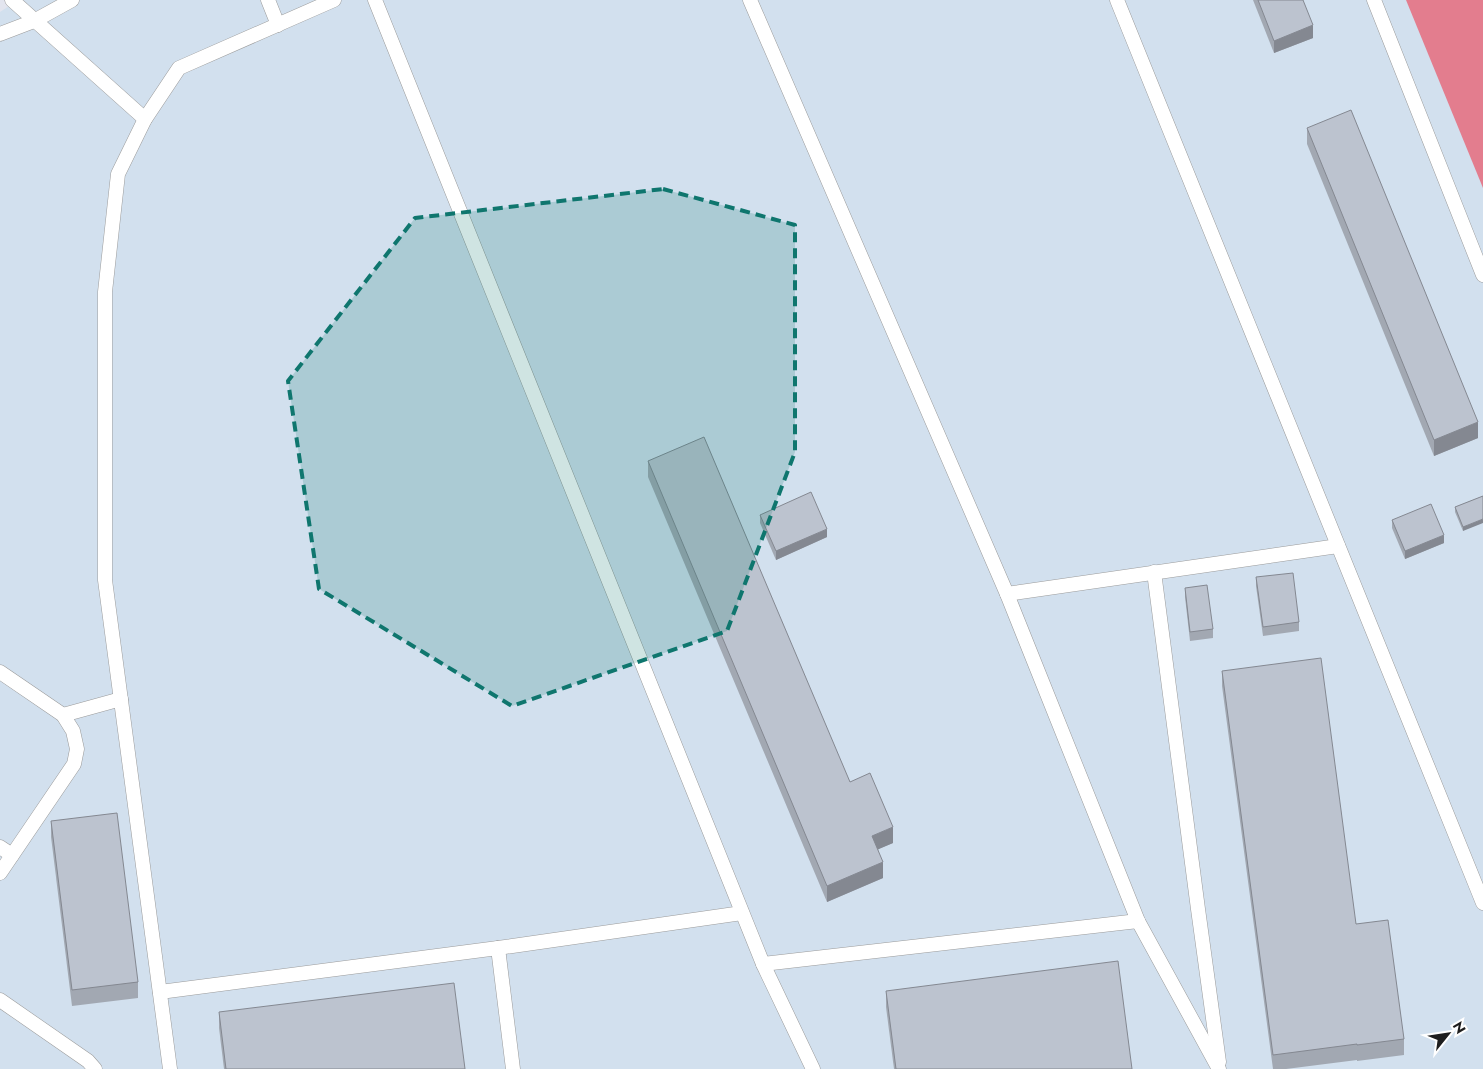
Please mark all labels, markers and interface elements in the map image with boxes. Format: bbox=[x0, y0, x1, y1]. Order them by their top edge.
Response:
north arrow bbox=[1423, 1009, 1473, 1059]
text: N bbox=[1448, 1018, 1471, 1037]

